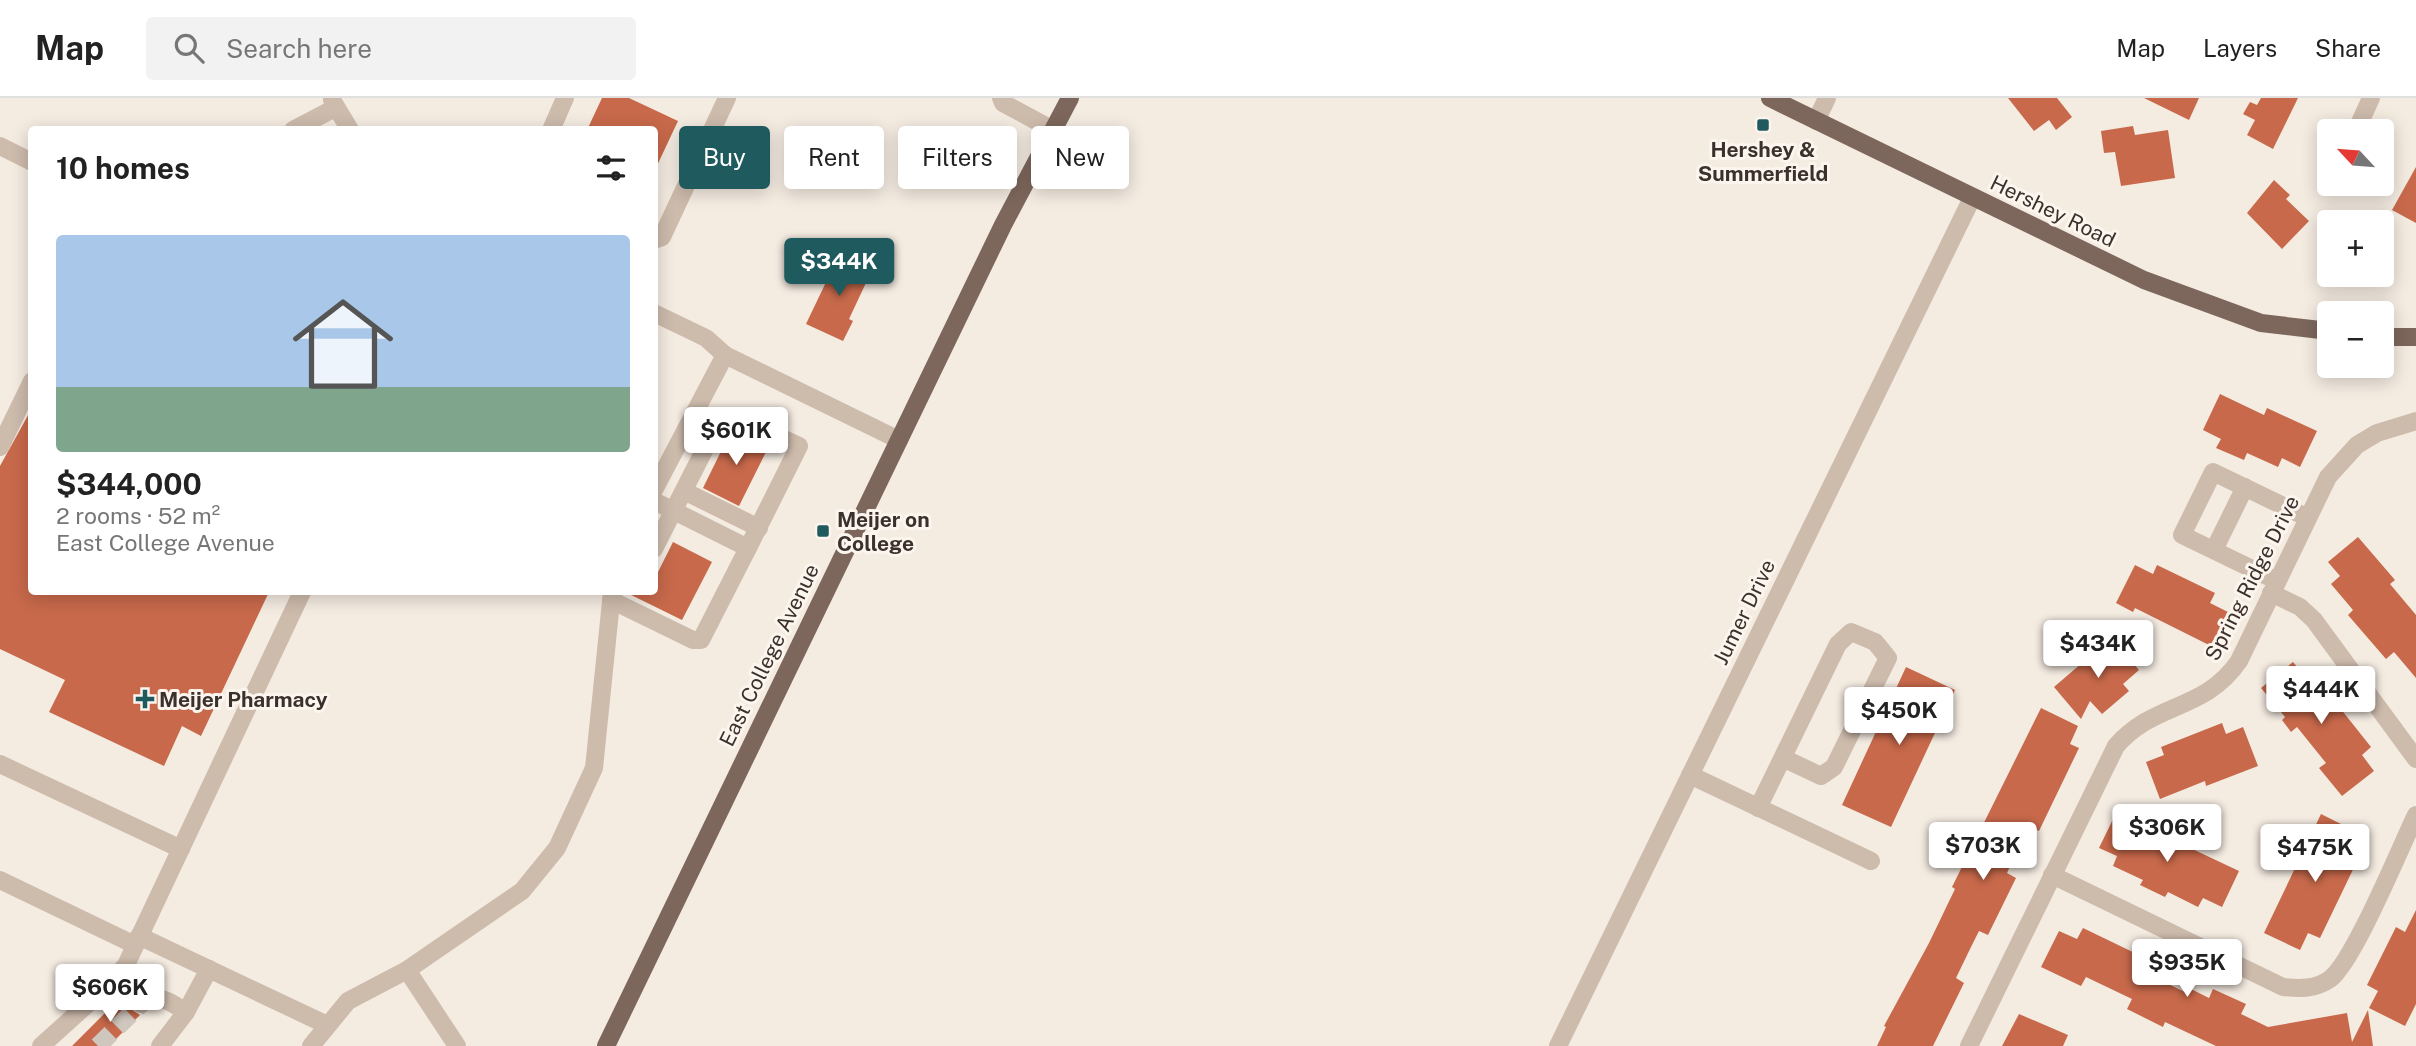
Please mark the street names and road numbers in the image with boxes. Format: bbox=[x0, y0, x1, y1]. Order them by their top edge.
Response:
street label: Hershey Road bbox=[1986, 170, 2120, 252]
street label: Spring Ridge Drive bbox=[2200, 491, 2304, 665]
street label: Jumer Drive bbox=[1708, 555, 1780, 669]
street label: East College Avenue bbox=[714, 560, 824, 750]

